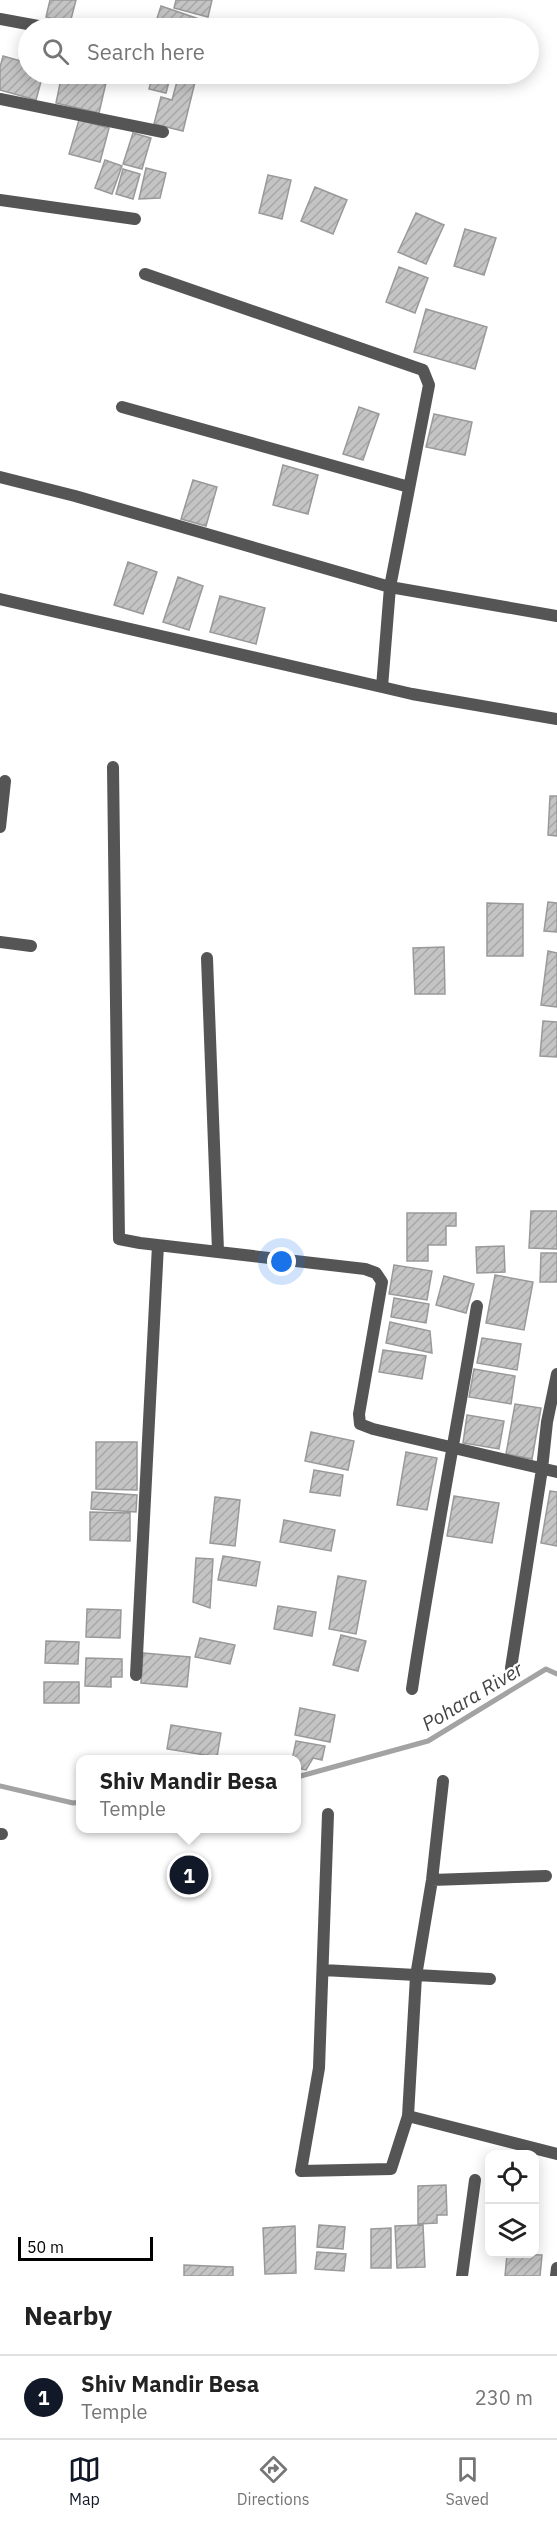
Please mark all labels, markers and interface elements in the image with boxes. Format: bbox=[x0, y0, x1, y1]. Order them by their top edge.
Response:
search box bbox=[18, 18, 539, 84]
icon: search bbox=[39, 35, 72, 68]
text: Search here bbox=[87, 37, 205, 66]
your location bbox=[267, 1247, 296, 1276]
water label: Pohara River bbox=[416, 1655, 528, 1737]
popup bbox=[76, 1755, 301, 1833]
text: Shiv Mandir Besa bbox=[99, 1766, 278, 1795]
text: Temple bbox=[99, 1795, 166, 1822]
pin: 1 bbox=[170, 1852, 208, 1898]
map controls bbox=[485, 2150, 539, 2258]
button: locate bbox=[485, 2150, 539, 2204]
button: layers bbox=[485, 2204, 539, 2258]
scale bar bbox=[18, 2234, 153, 2262]
text: 50 m bbox=[27, 2237, 64, 2257]
text: Nearby bbox=[24, 2298, 112, 2332]
text: Shiv Mandir Besa bbox=[81, 2369, 259, 2398]
text: 1 bbox=[38, 2384, 50, 2411]
text: 230 m bbox=[475, 2384, 533, 2411]
text: Temple bbox=[81, 2398, 148, 2425]
tab: Map bbox=[68, 2453, 101, 2509]
tab: Directions bbox=[237, 2453, 310, 2509]
tab: Saved bbox=[446, 2453, 489, 2509]

